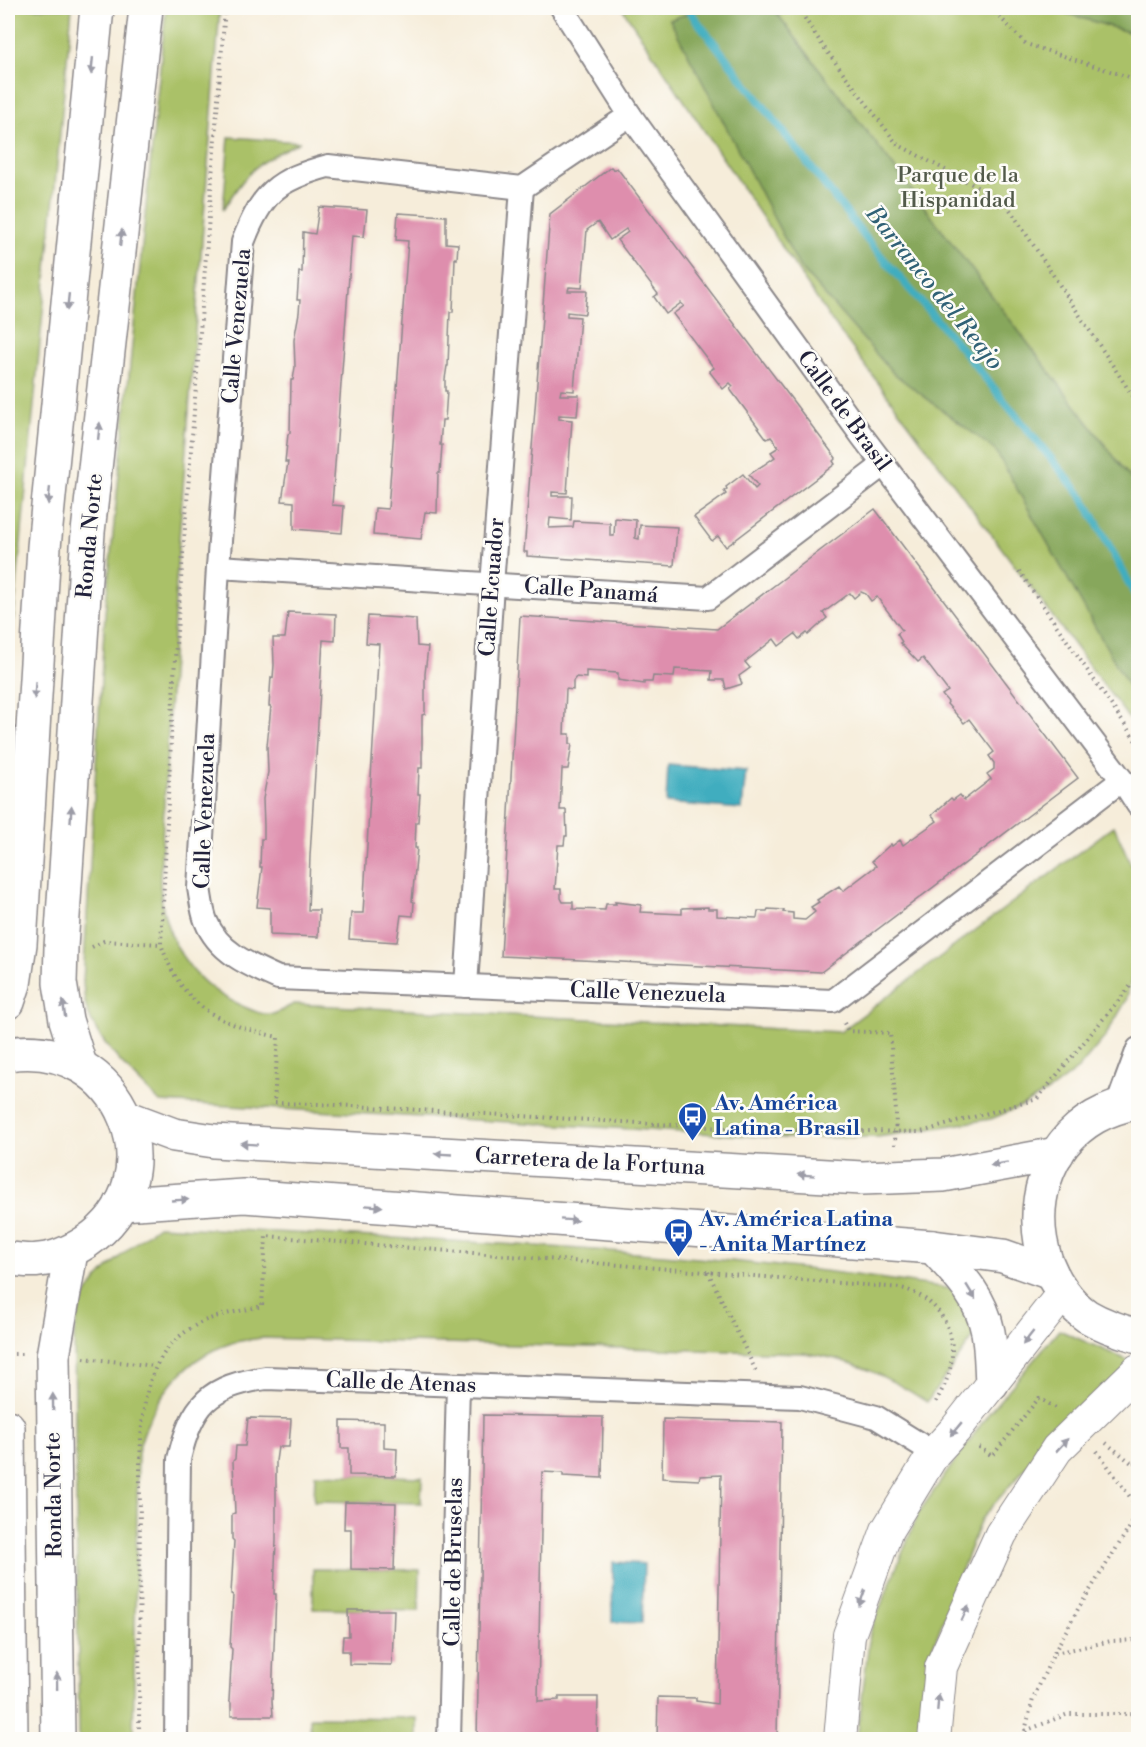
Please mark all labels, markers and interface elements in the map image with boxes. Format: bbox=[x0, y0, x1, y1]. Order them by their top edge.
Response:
one-way arrow bbox=[87, 56, 97, 75]
park label: Parque de la Hispanidad bbox=[897, 162, 1020, 214]
water label: Barranco del Reajo bbox=[858, 199, 1009, 376]
one-way arrow bbox=[116, 228, 126, 247]
street label: Calle Venezuela bbox=[217, 246, 257, 405]
one-way arrow bbox=[63, 292, 73, 311]
street label: Calle de Brasil bbox=[791, 345, 897, 477]
one-way arrow bbox=[95, 422, 104, 441]
street label: Ronda Norte bbox=[71, 472, 109, 600]
one-way arrow bbox=[44, 486, 54, 505]
street label: Calle Ecuador bbox=[474, 517, 510, 657]
street label: Calle Panamá bbox=[523, 573, 660, 609]
one-way arrow bbox=[31, 681, 40, 700]
street label: Calle Venezuela bbox=[189, 732, 221, 889]
one-way arrow bbox=[66, 805, 76, 824]
street label: Calle Venezuela bbox=[570, 977, 727, 1009]
one-way arrow bbox=[60, 999, 69, 1018]
place label: Av. América Latina - Brasil bbox=[713, 1090, 860, 1142]
bus stop icon: Av. América Latina - Brasil bbox=[677, 1100, 709, 1142]
one-way arrow bbox=[239, 1139, 258, 1148]
street label: Carretera de la Fortuna bbox=[474, 1142, 707, 1182]
one-way arrow bbox=[434, 1150, 453, 1159]
one-way arrow bbox=[990, 1160, 1009, 1169]
one-way arrow bbox=[796, 1170, 815, 1179]
one-way arrow bbox=[170, 1195, 189, 1205]
one-way arrow bbox=[365, 1201, 384, 1211]
place label: Av. América Latina - Anita Martínez bbox=[698, 1206, 894, 1258]
one-way arrow bbox=[559, 1216, 578, 1225]
bus stop icon: Av. América Latina - Anita Martínez bbox=[662, 1216, 694, 1258]
one-way arrow bbox=[966, 1283, 977, 1300]
one-way arrow bbox=[1021, 1330, 1034, 1346]
street label: Calle de Atenas bbox=[325, 1367, 477, 1399]
one-way arrow bbox=[48, 1393, 58, 1412]
one-way arrow bbox=[950, 1421, 963, 1436]
street label: Ronda Norte bbox=[39, 1432, 69, 1558]
one-way arrow bbox=[1055, 1438, 1068, 1453]
street label: Calle de Bruselas bbox=[439, 1477, 469, 1647]
one-way arrow bbox=[857, 1589, 867, 1607]
one-way arrow bbox=[960, 1604, 970, 1622]
one-way arrow bbox=[52, 1672, 62, 1691]
one-way arrow bbox=[933, 1694, 942, 1713]

